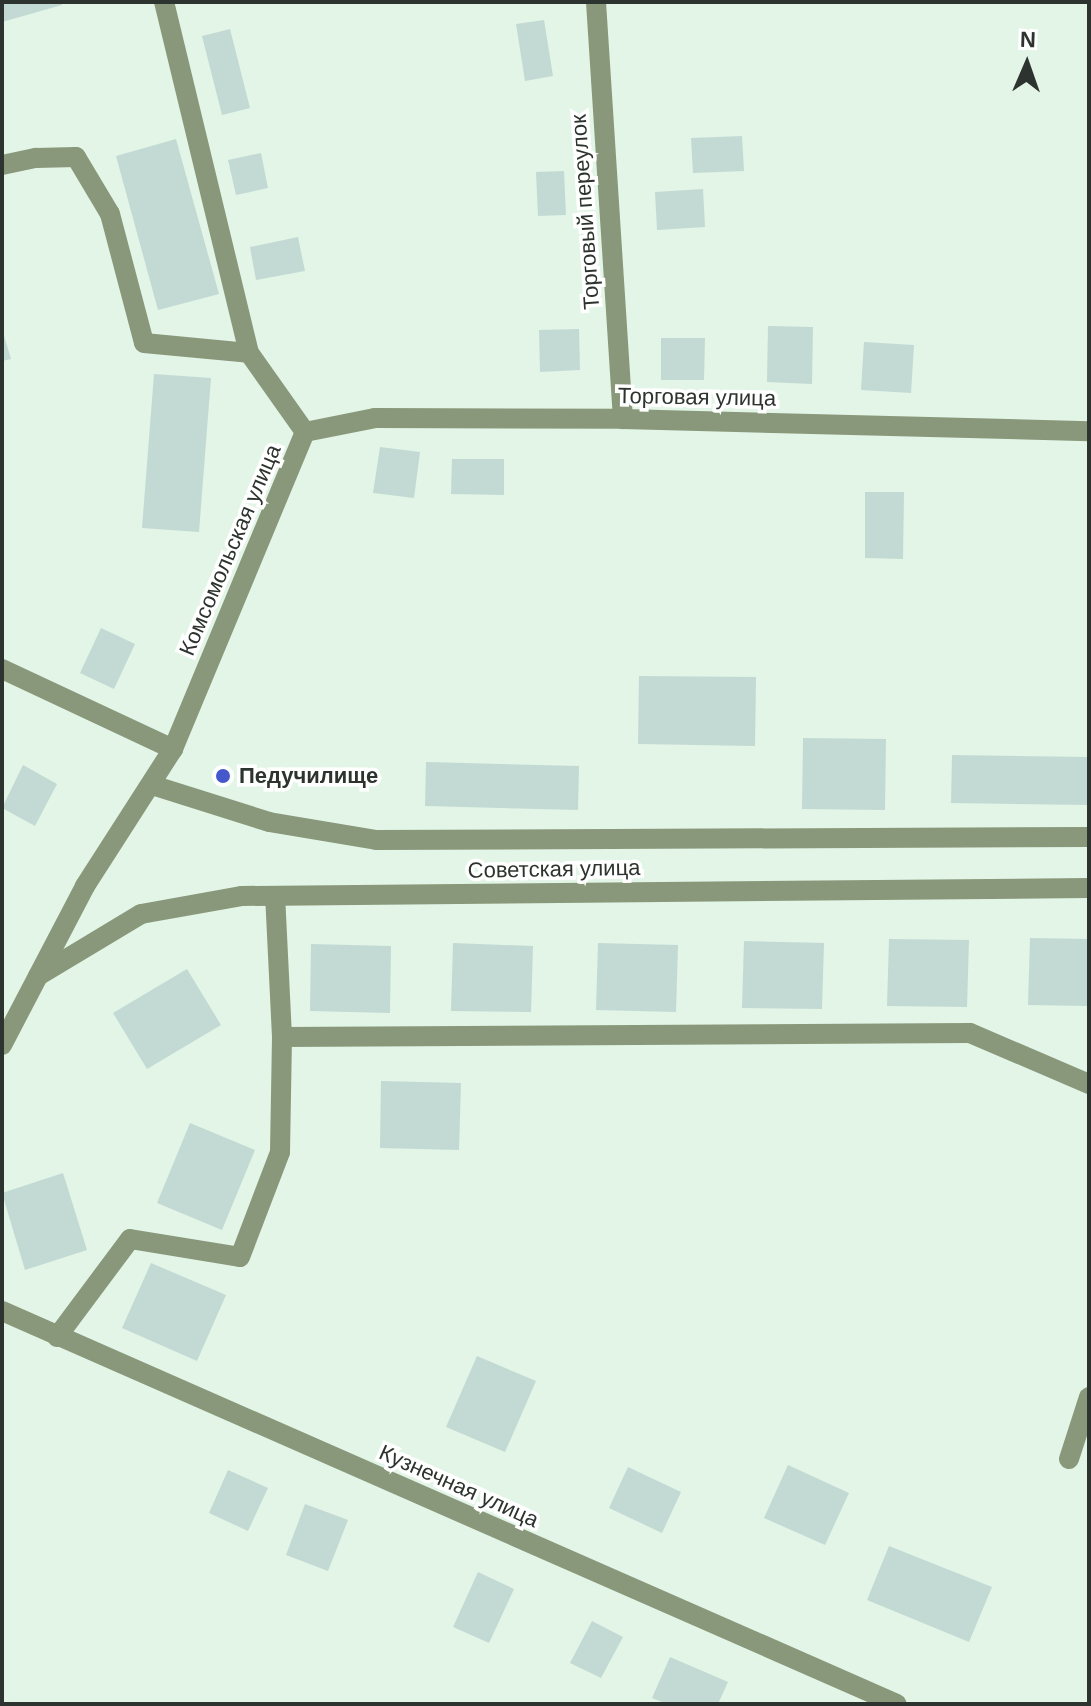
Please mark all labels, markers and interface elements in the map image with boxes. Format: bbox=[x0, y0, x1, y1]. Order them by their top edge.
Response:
north arrow bbox=[987, 24, 1067, 104]
text: N bbox=[1019, 27, 1036, 52]
street label: Торговый переулок bbox=[565, 113, 605, 311]
street label: Торговая улица bbox=[618, 382, 776, 412]
street label: Комсомольская улица bbox=[174, 441, 286, 659]
place label: Педучилище bbox=[239, 763, 378, 789]
marker: Педучилище bbox=[214, 767, 232, 785]
street label: Советская улица bbox=[467, 854, 641, 884]
street label: Кузнечная улица bbox=[375, 1439, 543, 1533]

